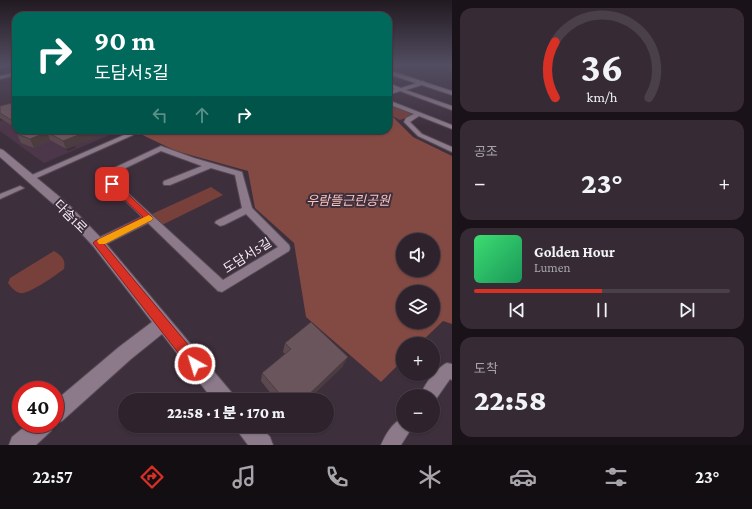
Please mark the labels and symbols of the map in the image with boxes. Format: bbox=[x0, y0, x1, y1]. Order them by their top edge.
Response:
pin bbox=[95, 167, 129, 201]
park label: 우람뜰근린공원 bbox=[306, 193, 391, 208]
street label: 다솜1로 bbox=[51, 197, 90, 236]
street label: 도담서5길 bbox=[220, 235, 274, 276]
position arrow bbox=[174, 343, 216, 385]
speed limit sign: 40 bbox=[12, 381, 64, 433]

